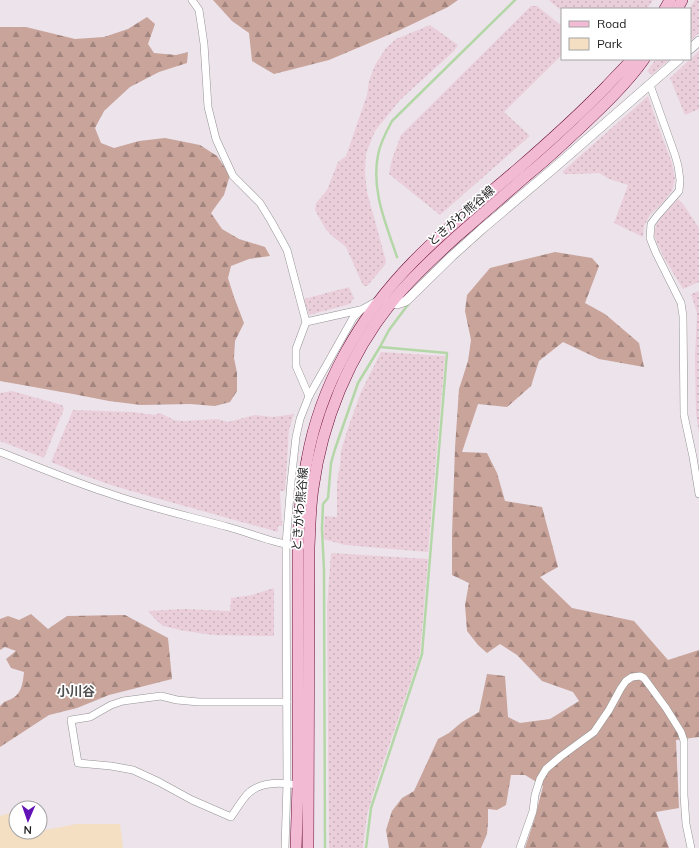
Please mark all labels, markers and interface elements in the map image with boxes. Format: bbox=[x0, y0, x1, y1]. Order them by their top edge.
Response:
legend bbox=[561, 8, 691, 60]
text: Road bbox=[597, 16, 626, 31]
text: Park bbox=[597, 36, 623, 51]
street label: ときがわ熊谷線 bbox=[424, 182, 497, 249]
street label: ときがわ熊谷線 bbox=[288, 466, 311, 551]
district label: 小川谷 bbox=[56, 683, 96, 699]
north arrow bbox=[8, 800, 48, 840]
text: N bbox=[23, 823, 32, 837]

